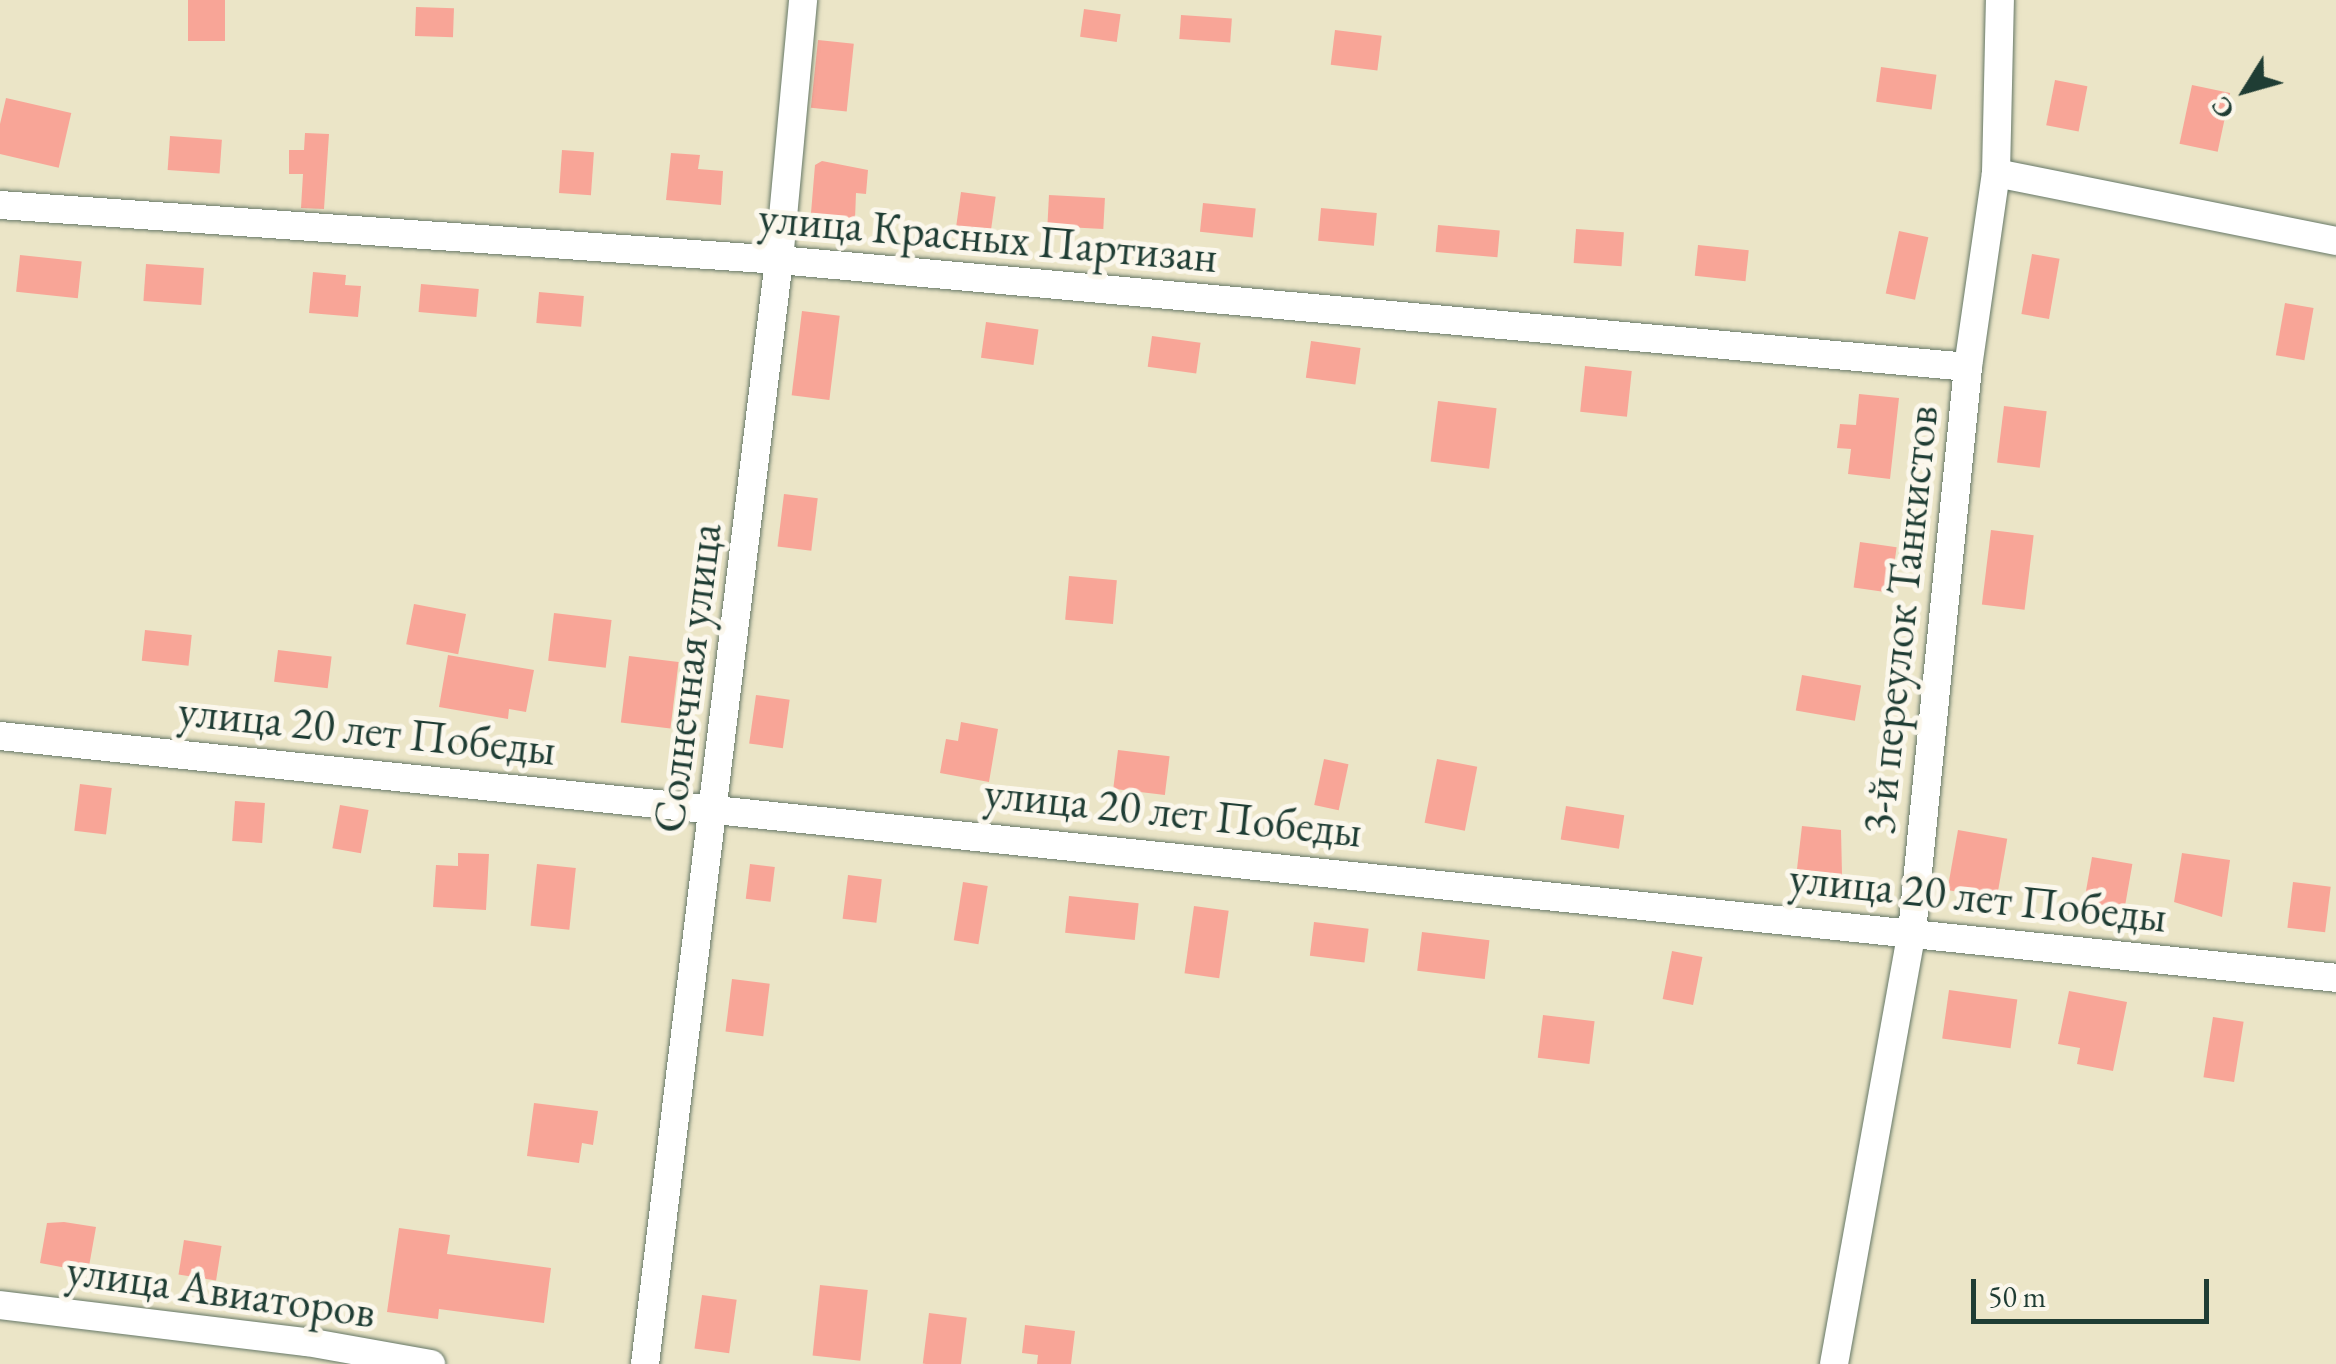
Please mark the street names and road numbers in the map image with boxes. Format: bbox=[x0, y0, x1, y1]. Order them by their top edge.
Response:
street label: улица Красных Партизан bbox=[756, 190, 1220, 284]
street label: 3-й переулок Танкистов bbox=[1851, 403, 1949, 837]
street label: Солнечная улица bbox=[641, 520, 733, 836]
street label: улица 20 лет Победы bbox=[176, 683, 558, 777]
street label: улица 20 лет Победы bbox=[982, 765, 1364, 859]
street label: улица 20 лет Победы bbox=[1787, 850, 2169, 944]
street label: улица Авиаторов bbox=[63, 1243, 379, 1339]

